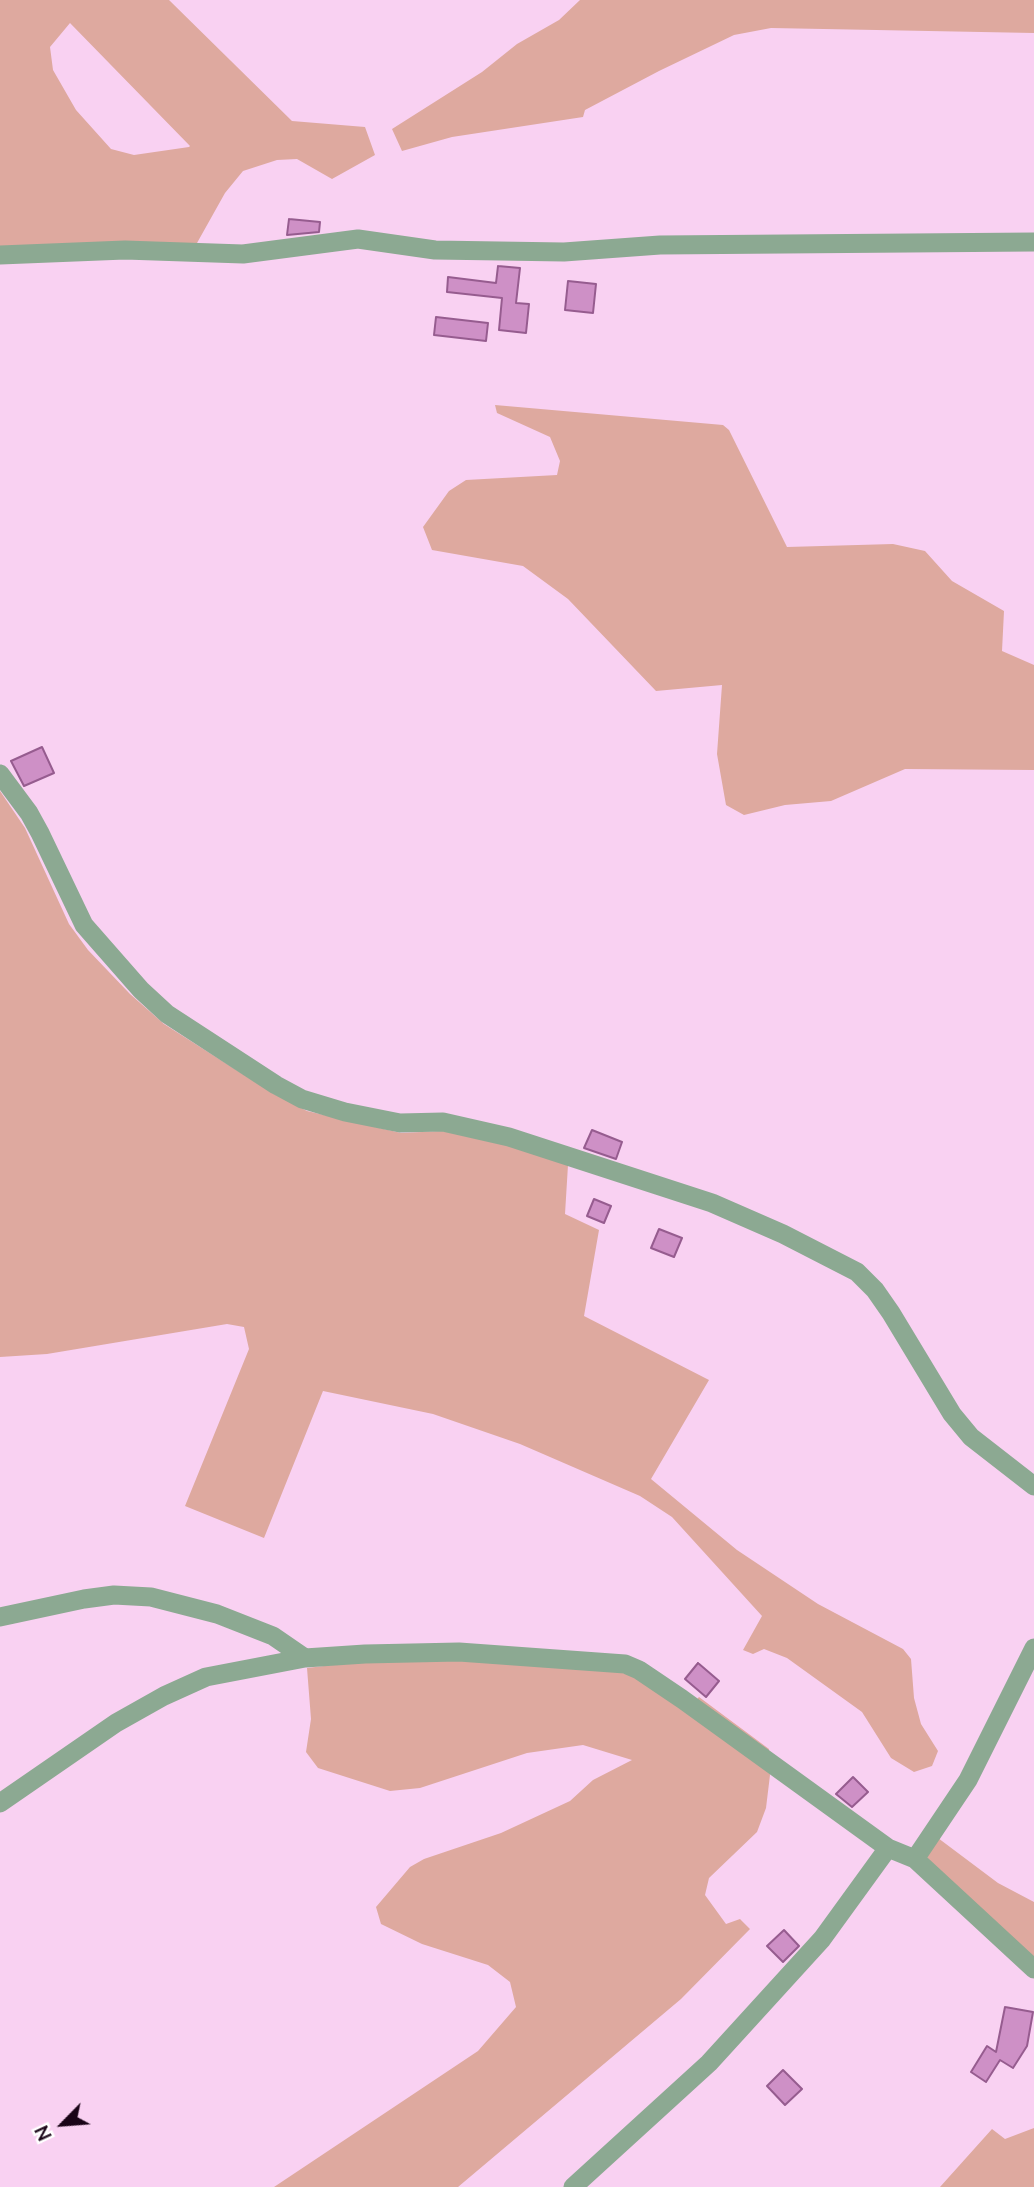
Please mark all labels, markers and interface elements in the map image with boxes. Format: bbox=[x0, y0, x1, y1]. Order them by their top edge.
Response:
north arrow bbox=[28, 2089, 98, 2159]
text: N bbox=[29, 2121, 59, 2145]

